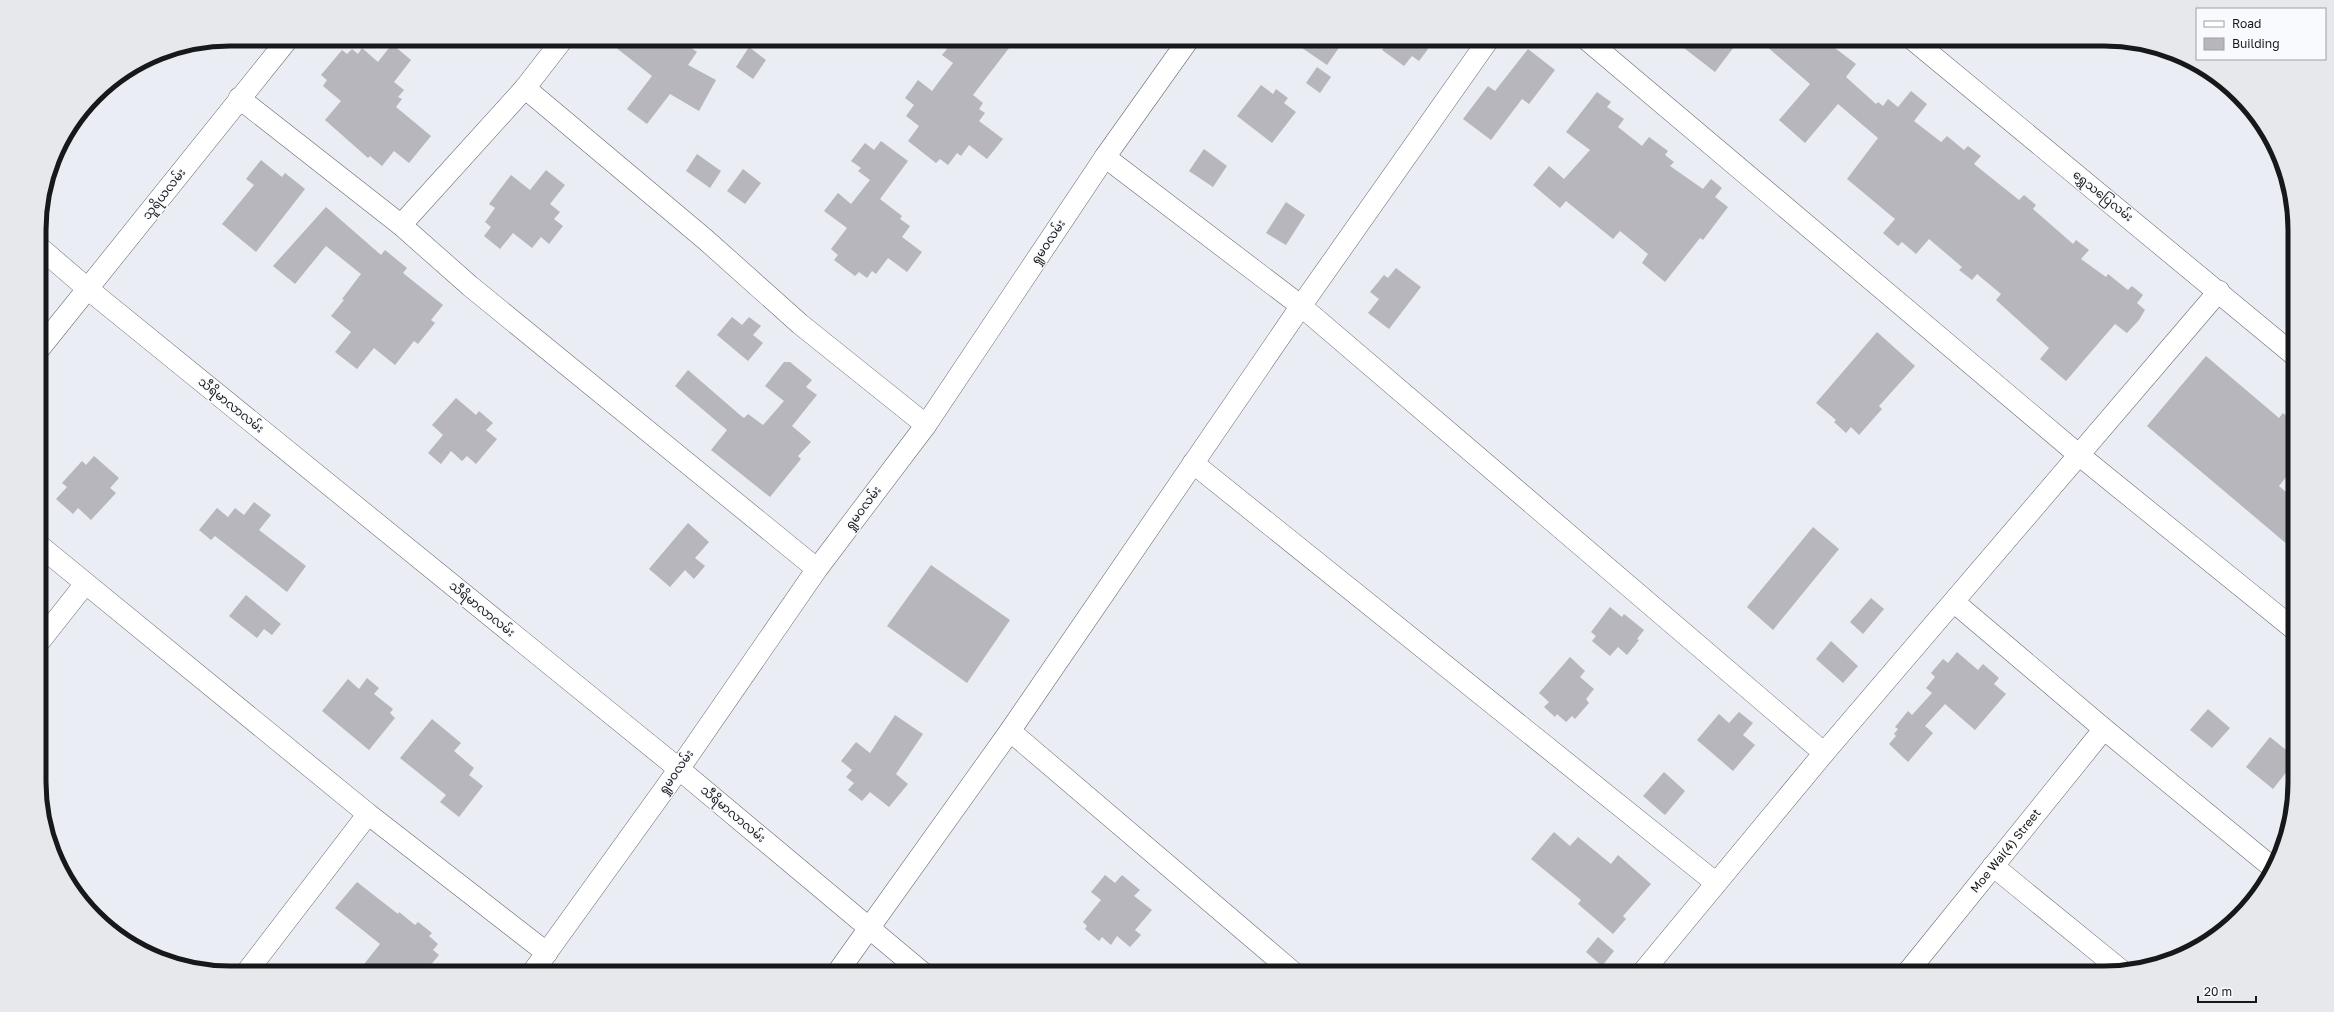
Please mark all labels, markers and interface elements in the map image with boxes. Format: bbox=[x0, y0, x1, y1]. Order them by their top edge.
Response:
legend bbox=[2196, 8, 2326, 60]
text: Road bbox=[2232, 16, 2261, 31]
text: Building bbox=[2232, 36, 2280, 51]
street label: သူရိယလမ်း bbox=[138, 164, 191, 224]
street label: ရွှေသပြေလမ်း bbox=[2068, 166, 2137, 227]
street label: ရှုမဝလမ်း bbox=[1026, 216, 1071, 269]
street label: သီရိမာလာလမ်း bbox=[194, 373, 268, 438]
street label: ရှုမဝလမ်း bbox=[840, 482, 886, 534]
street label: သီရိမာလာလမ်း bbox=[445, 577, 519, 642]
street label: ရှုမဝလမ်း bbox=[654, 746, 699, 799]
street label: သီရိမာလာလမ်း bbox=[696, 781, 769, 847]
street label: Moe Wai(4) Street bbox=[1967, 805, 2044, 896]
scale bar bbox=[2198, 978, 2256, 1004]
text: 20 m bbox=[2204, 984, 2232, 999]

